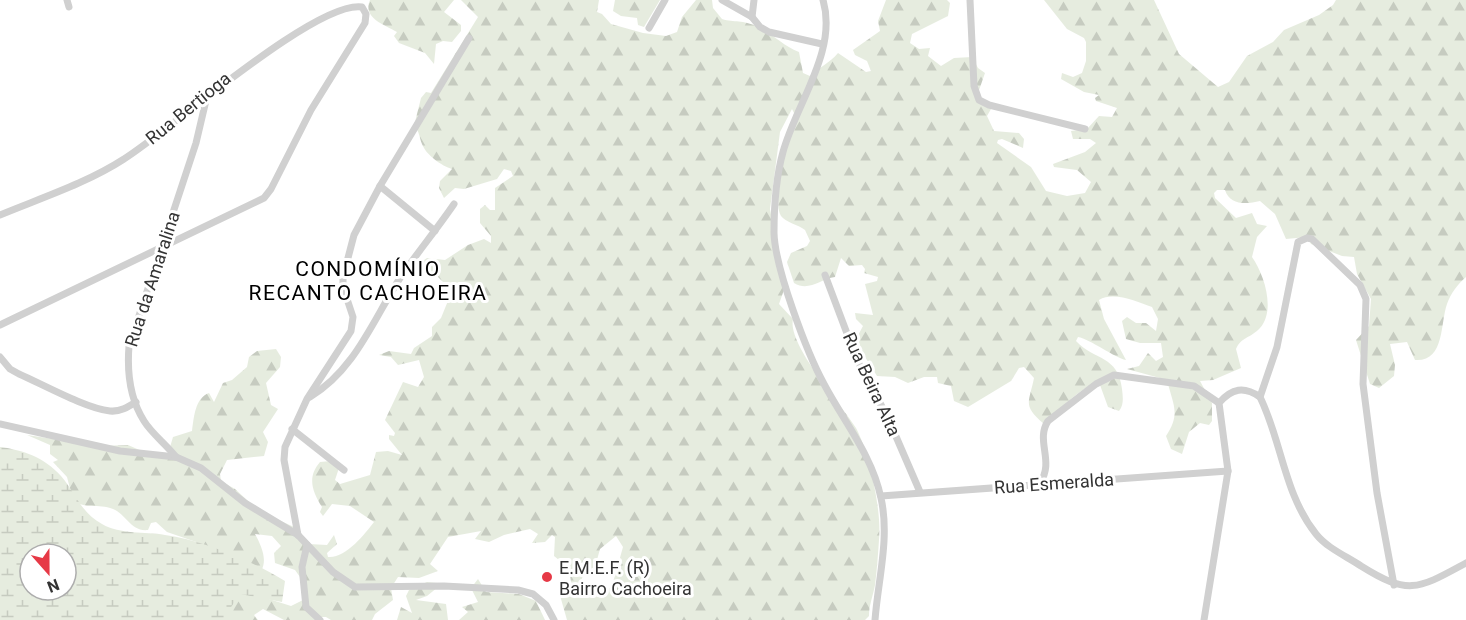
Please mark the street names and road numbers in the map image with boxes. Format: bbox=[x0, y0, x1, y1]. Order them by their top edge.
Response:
street label: Rua Bertioga bbox=[141, 67, 235, 149]
street label: Rua da Amaralina bbox=[120, 209, 184, 349]
street label: Rua Beira Alta bbox=[839, 329, 905, 439]
street label: Rua Esmeralda bbox=[993, 468, 1115, 498]

